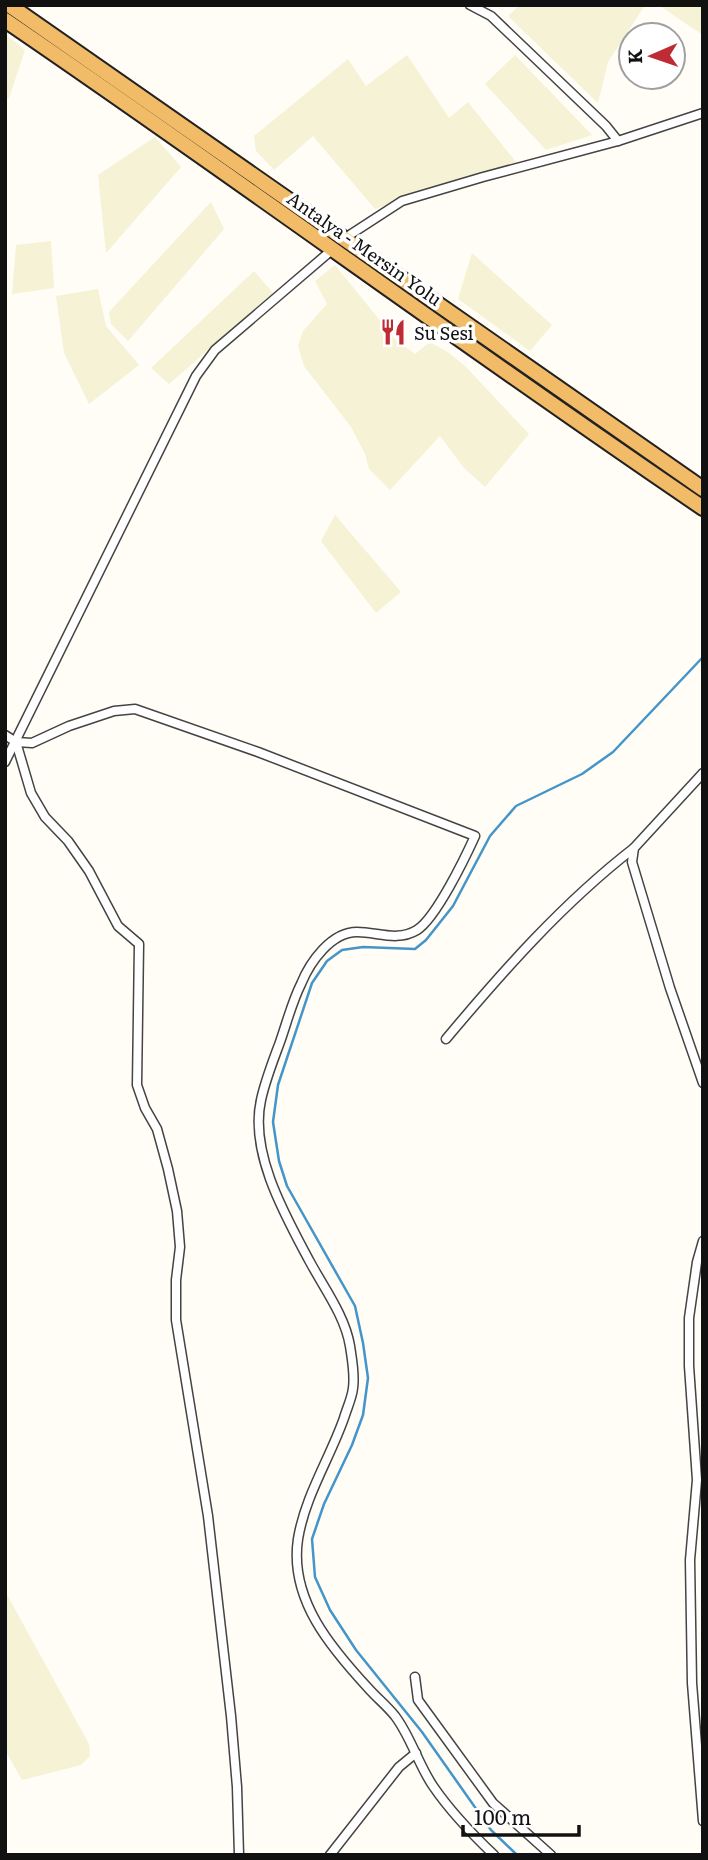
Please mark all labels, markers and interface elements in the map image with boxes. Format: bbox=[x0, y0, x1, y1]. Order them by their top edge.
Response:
north arrow bbox=[617, 21, 687, 91]
text: K bbox=[620, 49, 648, 65]
street label: Antalya - Mersin Yolu bbox=[282, 184, 448, 312]
restaurant icon: Su Sesi bbox=[378, 317, 408, 347]
place label: Su Sesi bbox=[414, 319, 474, 346]
scale bar bbox=[463, 1794, 578, 1838]
text: 100 m bbox=[474, 1800, 531, 1831]

